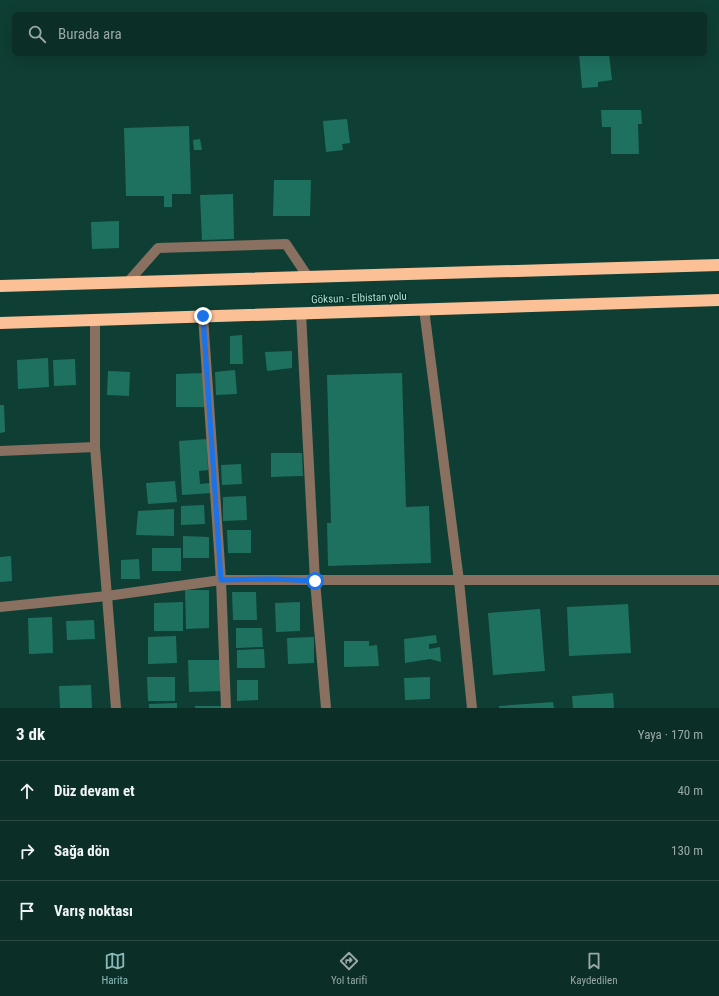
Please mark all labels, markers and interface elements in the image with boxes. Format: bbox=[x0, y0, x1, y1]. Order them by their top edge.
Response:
search box bbox=[12, 12, 707, 56]
icon: search bbox=[26, 23, 48, 45]
text: Burada ara bbox=[58, 25, 122, 43]
street label: Göksun - Elbistan yolu bbox=[311, 290, 407, 306]
route end bbox=[194, 307, 212, 325]
route start bbox=[306, 572, 324, 590]
text: 3 dk bbox=[16, 724, 45, 744]
text: Yaya · 170 m bbox=[638, 727, 703, 742]
icon: ahead bbox=[16, 780, 38, 802]
text: Düz devam et bbox=[54, 782, 135, 800]
text: 40 m bbox=[677, 783, 703, 798]
icon: right bbox=[16, 840, 38, 862]
text: Sağa dön bbox=[54, 842, 110, 860]
text: 130 m bbox=[671, 843, 703, 858]
icon: arrive bbox=[16, 900, 38, 922]
text: Varış noktası bbox=[54, 902, 133, 920]
tab: Harita bbox=[101, 950, 128, 987]
tab: Yol tarifi bbox=[331, 950, 367, 987]
tab: Kaydedilen bbox=[570, 950, 618, 987]

